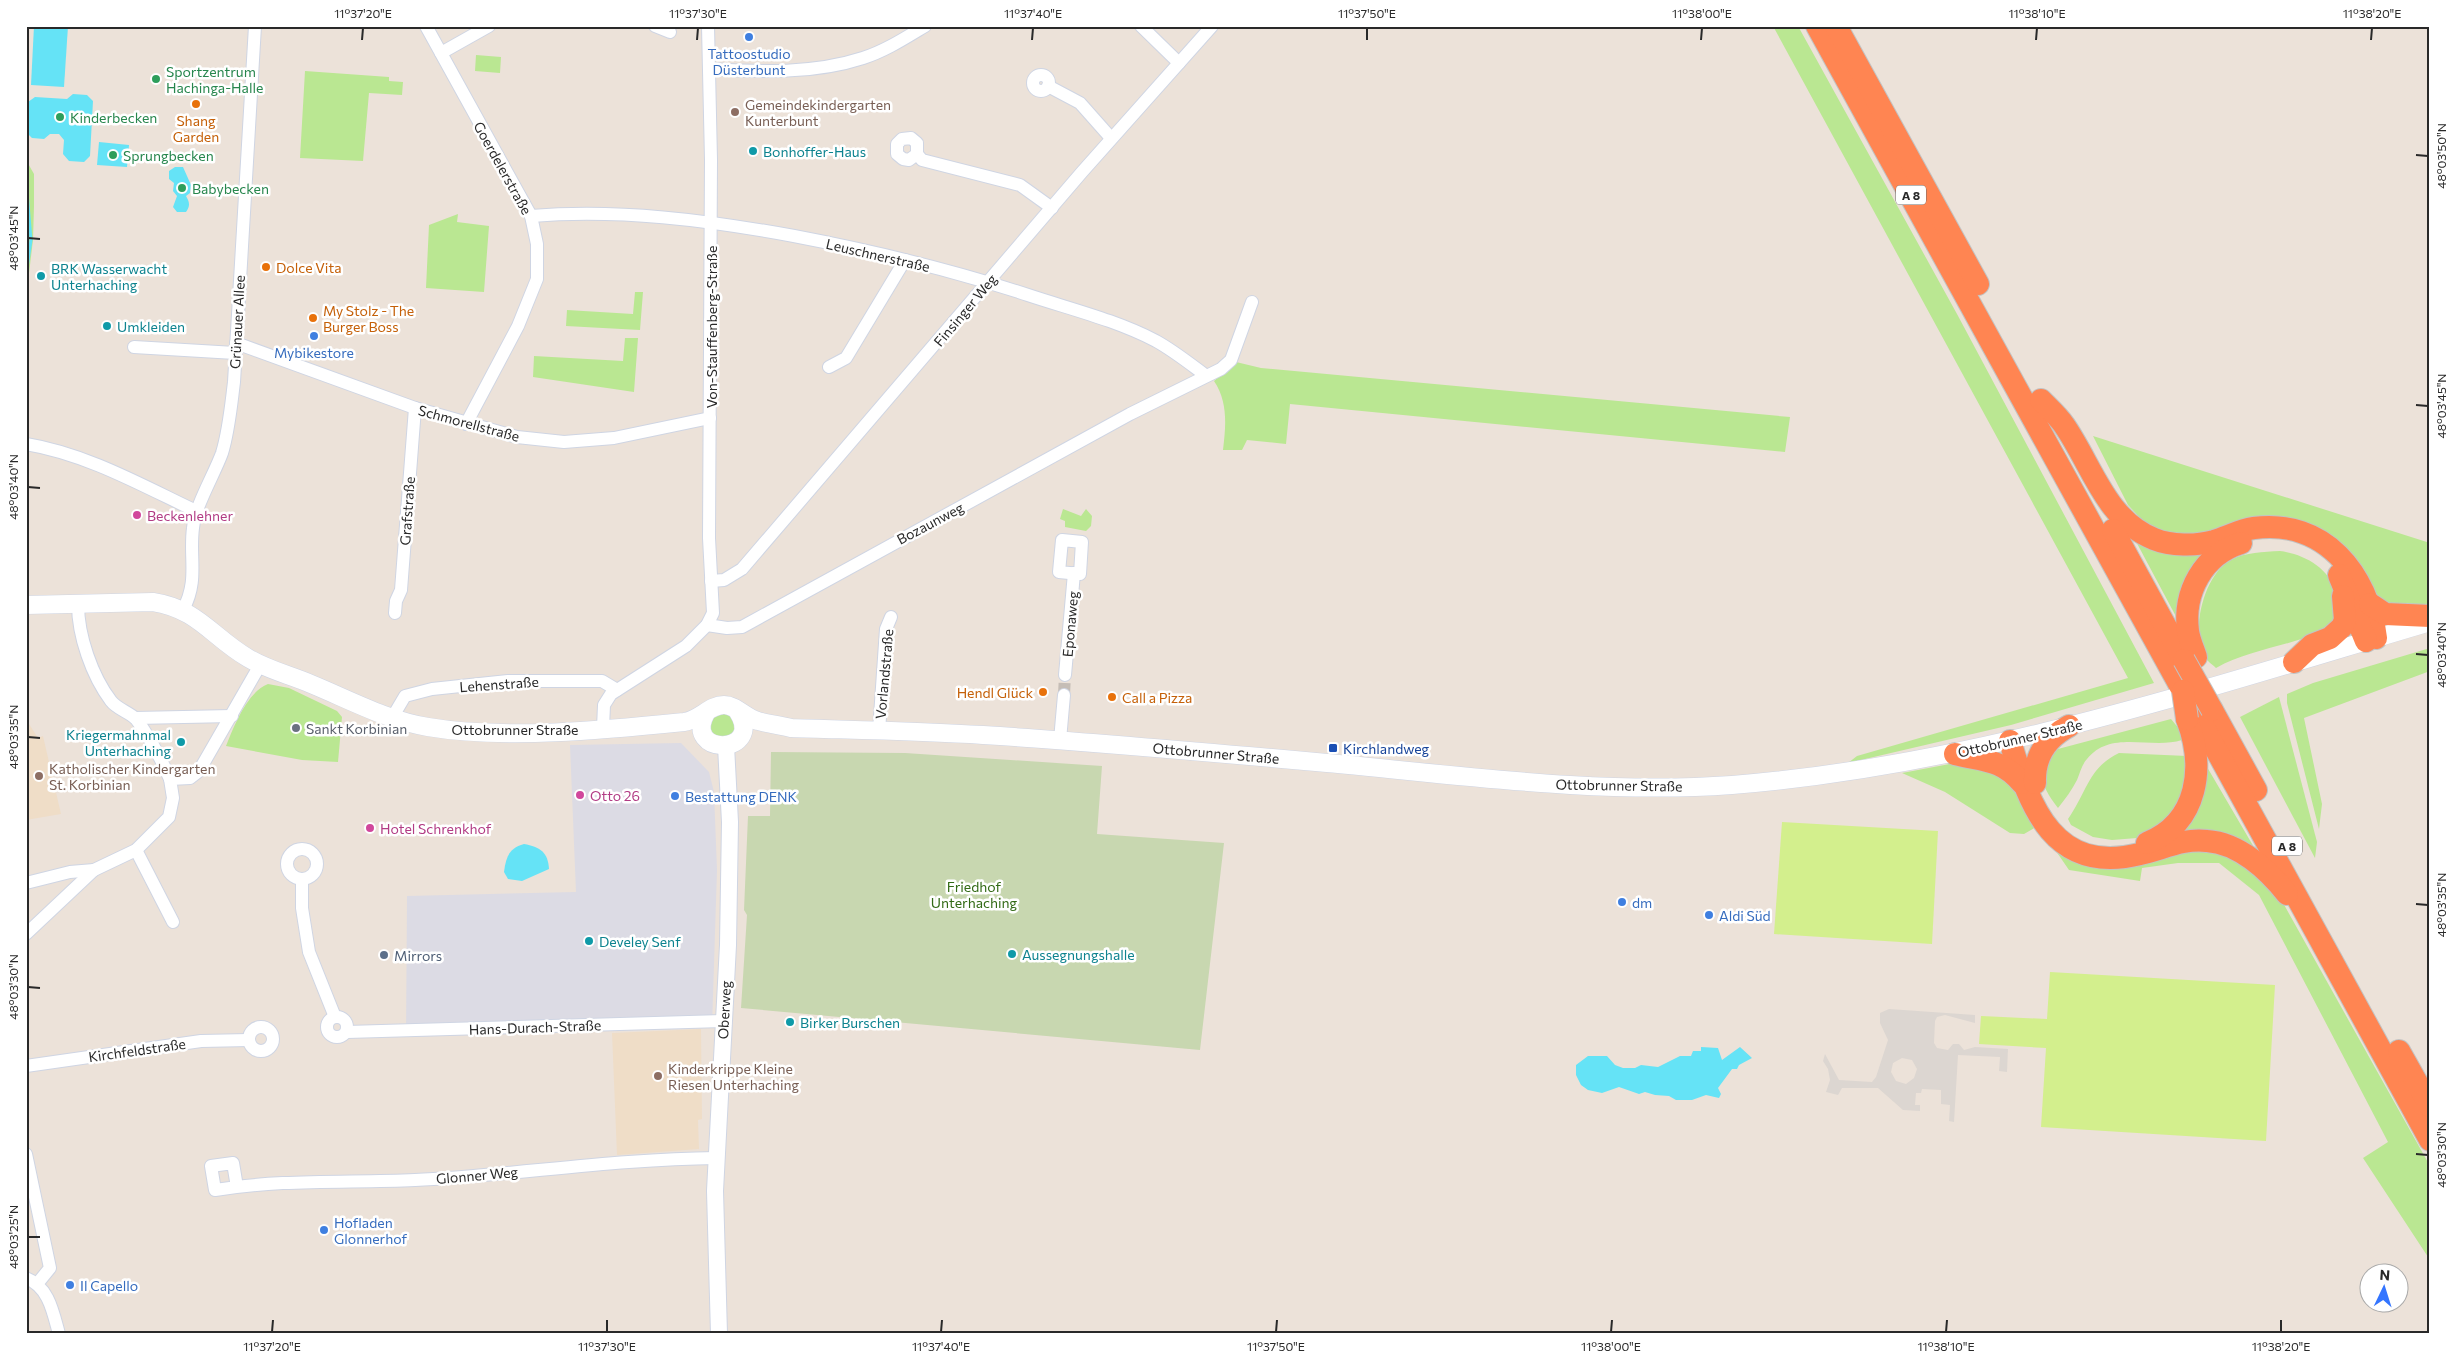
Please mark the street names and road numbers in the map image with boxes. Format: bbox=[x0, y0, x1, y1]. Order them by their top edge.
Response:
street label: Goerdelerstraße bbox=[470, 118, 536, 218]
road number: A 8 bbox=[1896, 186, 1926, 204]
street label: Leuschnerstraße bbox=[824, 235, 932, 275]
street label: Von-Stauffenberg-Straße bbox=[703, 246, 720, 408]
street label: Finsinger Weg bbox=[930, 270, 1000, 350]
street label: Grünauer Allee bbox=[226, 275, 248, 369]
street label: Schmorellstraße bbox=[416, 401, 522, 445]
street label: Grafstraße bbox=[396, 476, 418, 546]
street label: Bozaunweg bbox=[894, 498, 967, 548]
street label: Eponaweg bbox=[1059, 590, 1081, 658]
street label: Vorlandstraße bbox=[872, 628, 896, 720]
street label: Lehenstraße bbox=[459, 673, 539, 695]
street label: Ottobrunner Straße bbox=[1956, 715, 2084, 761]
street label: Ottobrunner Straße bbox=[451, 721, 579, 738]
street label: Ottobrunner Straße bbox=[1152, 739, 1280, 767]
street label: Ottobrunner Straße bbox=[1555, 775, 1683, 795]
road number: A 8 bbox=[2272, 836, 2302, 856]
street label: Oberweg bbox=[714, 980, 734, 1040]
street label: Hans-Durach-Straße bbox=[469, 1016, 601, 1038]
street label: Kirchfeldstraße bbox=[87, 1035, 187, 1065]
street label: Glonner Weg bbox=[435, 1163, 519, 1187]

